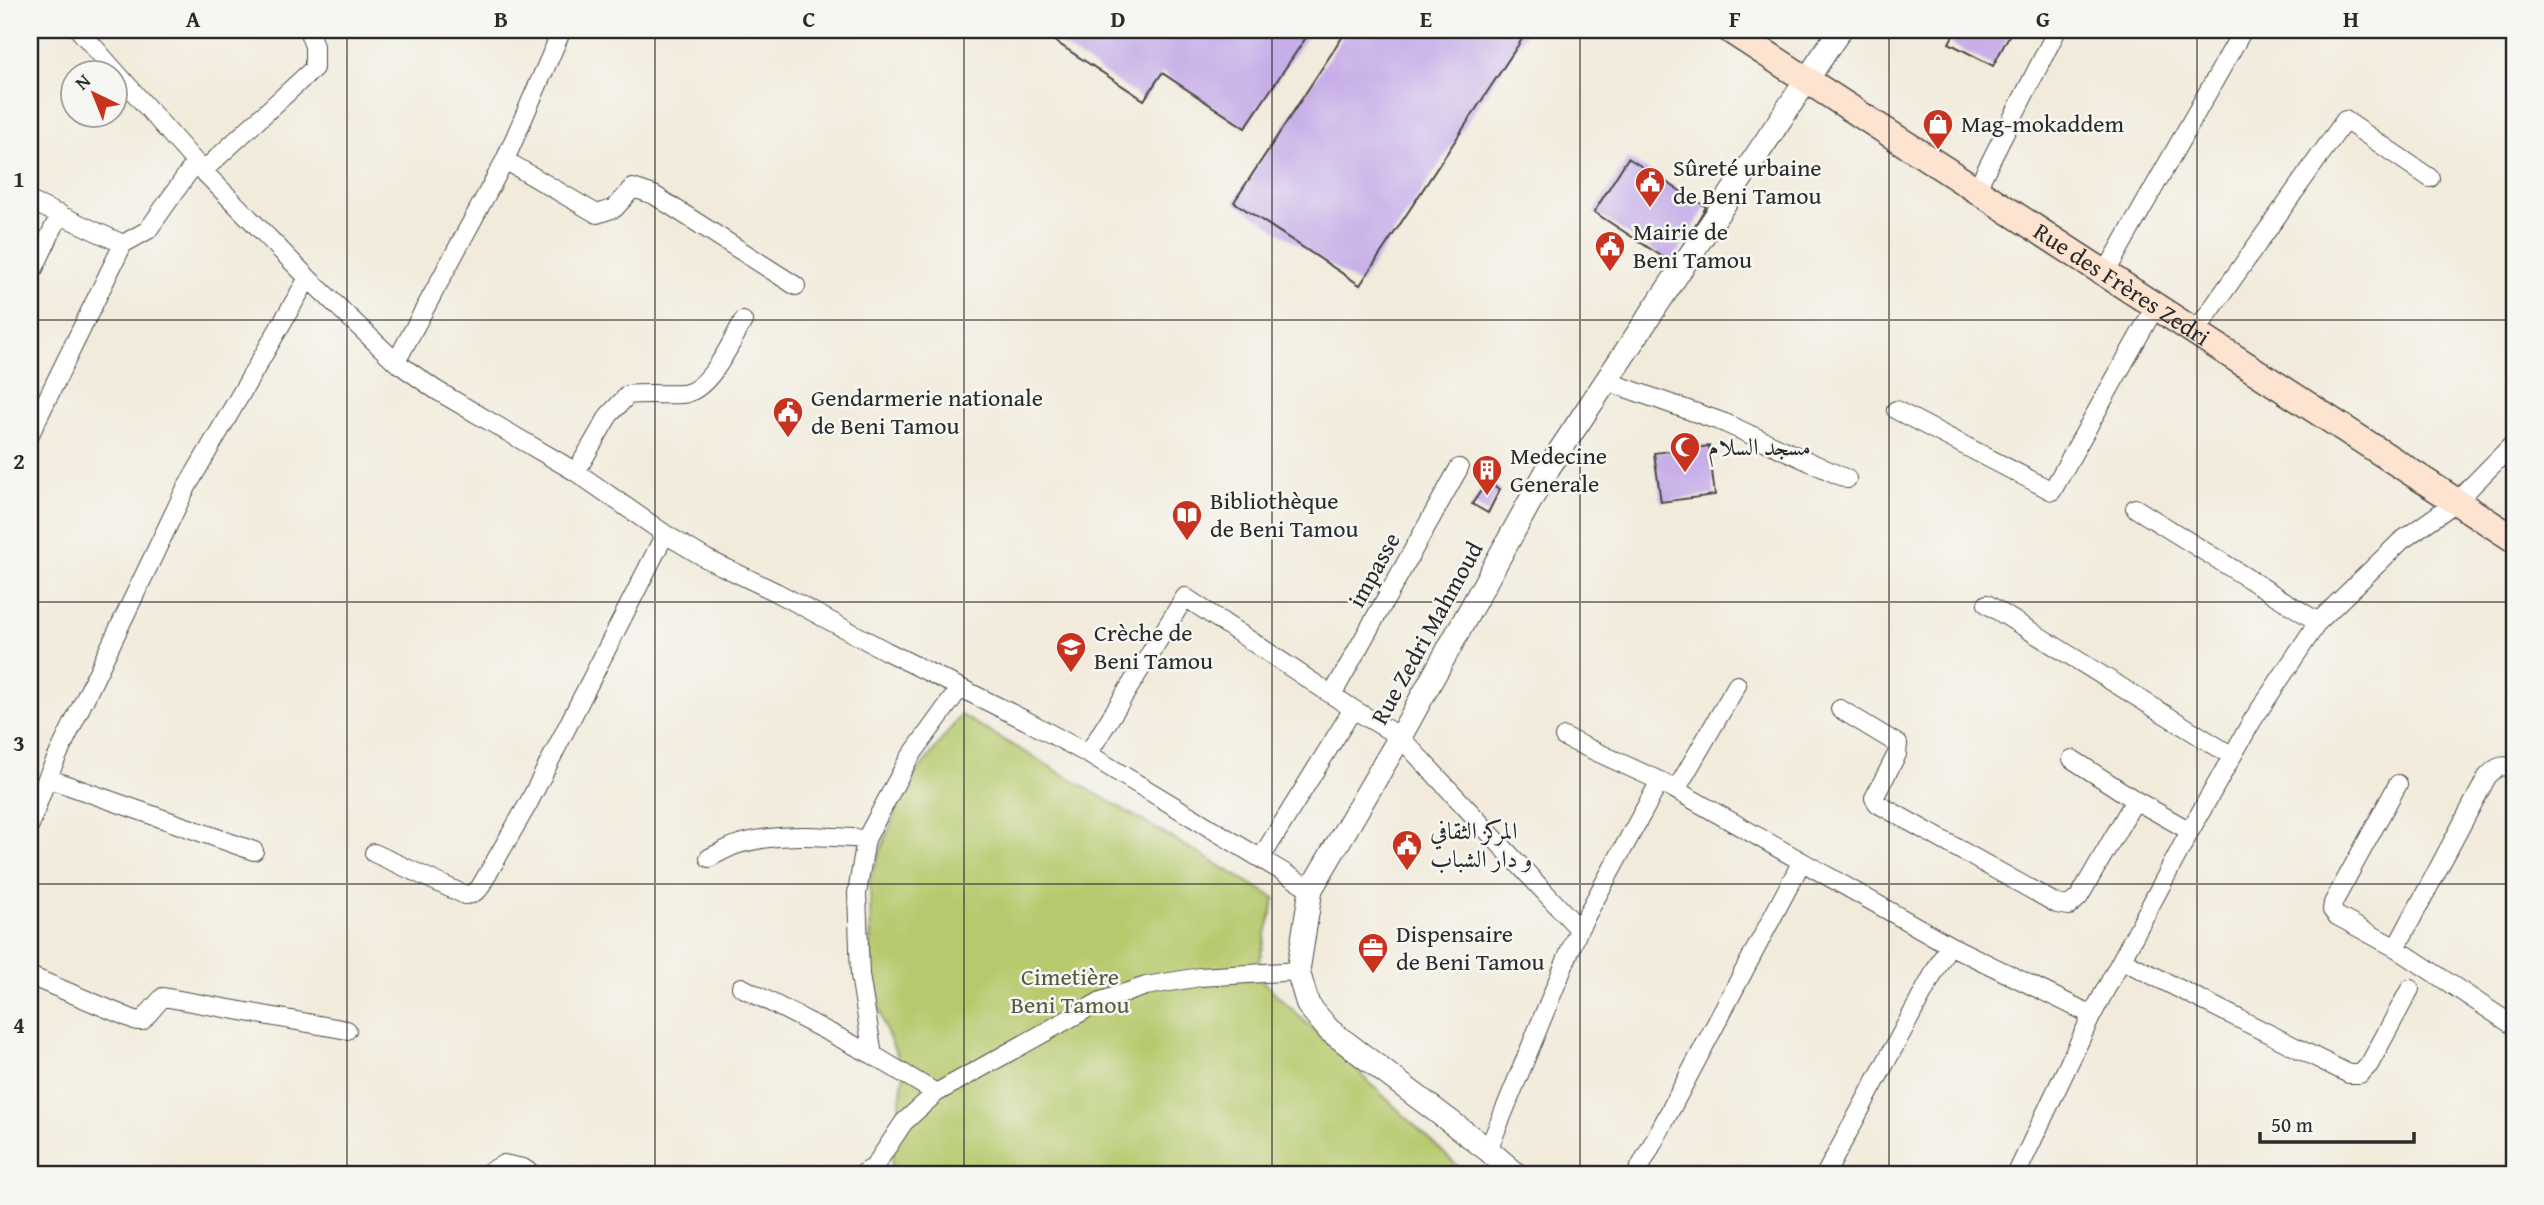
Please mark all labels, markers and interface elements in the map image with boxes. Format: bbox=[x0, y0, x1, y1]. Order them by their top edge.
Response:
text: A bbox=[186, 2, 201, 35]
text: B bbox=[494, 2, 508, 35]
text: C bbox=[802, 2, 816, 35]
text: D bbox=[1111, 2, 1126, 35]
text: E bbox=[1420, 2, 1432, 35]
text: F bbox=[1729, 2, 1741, 35]
text: G bbox=[2036, 2, 2050, 35]
text: H bbox=[2343, 2, 2359, 35]
north arrow bbox=[60, 60, 130, 130]
text: N bbox=[68, 67, 97, 96]
place label: Mag-mokaddem bbox=[1961, 106, 2124, 141]
shop icon: Mag-mokaddem bbox=[1921, 107, 1955, 151]
place label: Sûreté urbaine de Beni Tamou bbox=[1673, 150, 1822, 213]
text: 1 bbox=[13, 162, 25, 195]
public building icon: Sûreté urbaine de Beni Tamou bbox=[1633, 165, 1667, 209]
place label: Mairie de Beni Tamou bbox=[1633, 214, 1752, 277]
street label: Rue des Frères Zedri bbox=[2027, 214, 2217, 354]
public building icon: Mairie de Beni Tamou bbox=[1593, 229, 1627, 273]
place label: Gendarmerie nationale de Beni Tamou bbox=[811, 380, 1043, 443]
public building icon: Gendarmerie nationale de Beni Tamou bbox=[771, 395, 805, 439]
place label: مسجد السلام bbox=[1708, 429, 1811, 468]
mosque icon: مسجد السلام bbox=[1668, 430, 1702, 474]
place label: Medecine Generale bbox=[1510, 438, 1607, 501]
text: 2 bbox=[13, 444, 25, 477]
building icon: Medecine Generale bbox=[1470, 453, 1504, 497]
place label: Bibliothèque de Beni Tamou bbox=[1210, 483, 1358, 546]
library icon: Bibliothèque de Beni Tamou bbox=[1170, 498, 1204, 542]
street label: impasse bbox=[1339, 526, 1408, 614]
street label: Rue Zedri Mahmoud bbox=[1362, 535, 1491, 731]
place label: Crèche de Beni Tamou bbox=[1094, 615, 1213, 678]
school or university icon: Crèche de Beni Tamou bbox=[1054, 630, 1088, 674]
text: 3 bbox=[13, 726, 25, 759]
place label: المركز الثقافي و دار الشباب bbox=[1430, 813, 1532, 876]
public building icon: المركز الثقافي و دار الشباب bbox=[1390, 828, 1424, 872]
place label: Dispensaire de Beni Tamou bbox=[1396, 916, 1544, 979]
office icon: Dispensaire de Beni Tamou bbox=[1356, 931, 1390, 975]
park label: Cimetière Beni Tamou bbox=[1010, 959, 1130, 1022]
text: 4 bbox=[13, 1008, 25, 1041]
scale bar bbox=[2260, 1100, 2414, 1144]
text: 50 m bbox=[2271, 1109, 2313, 1140]

